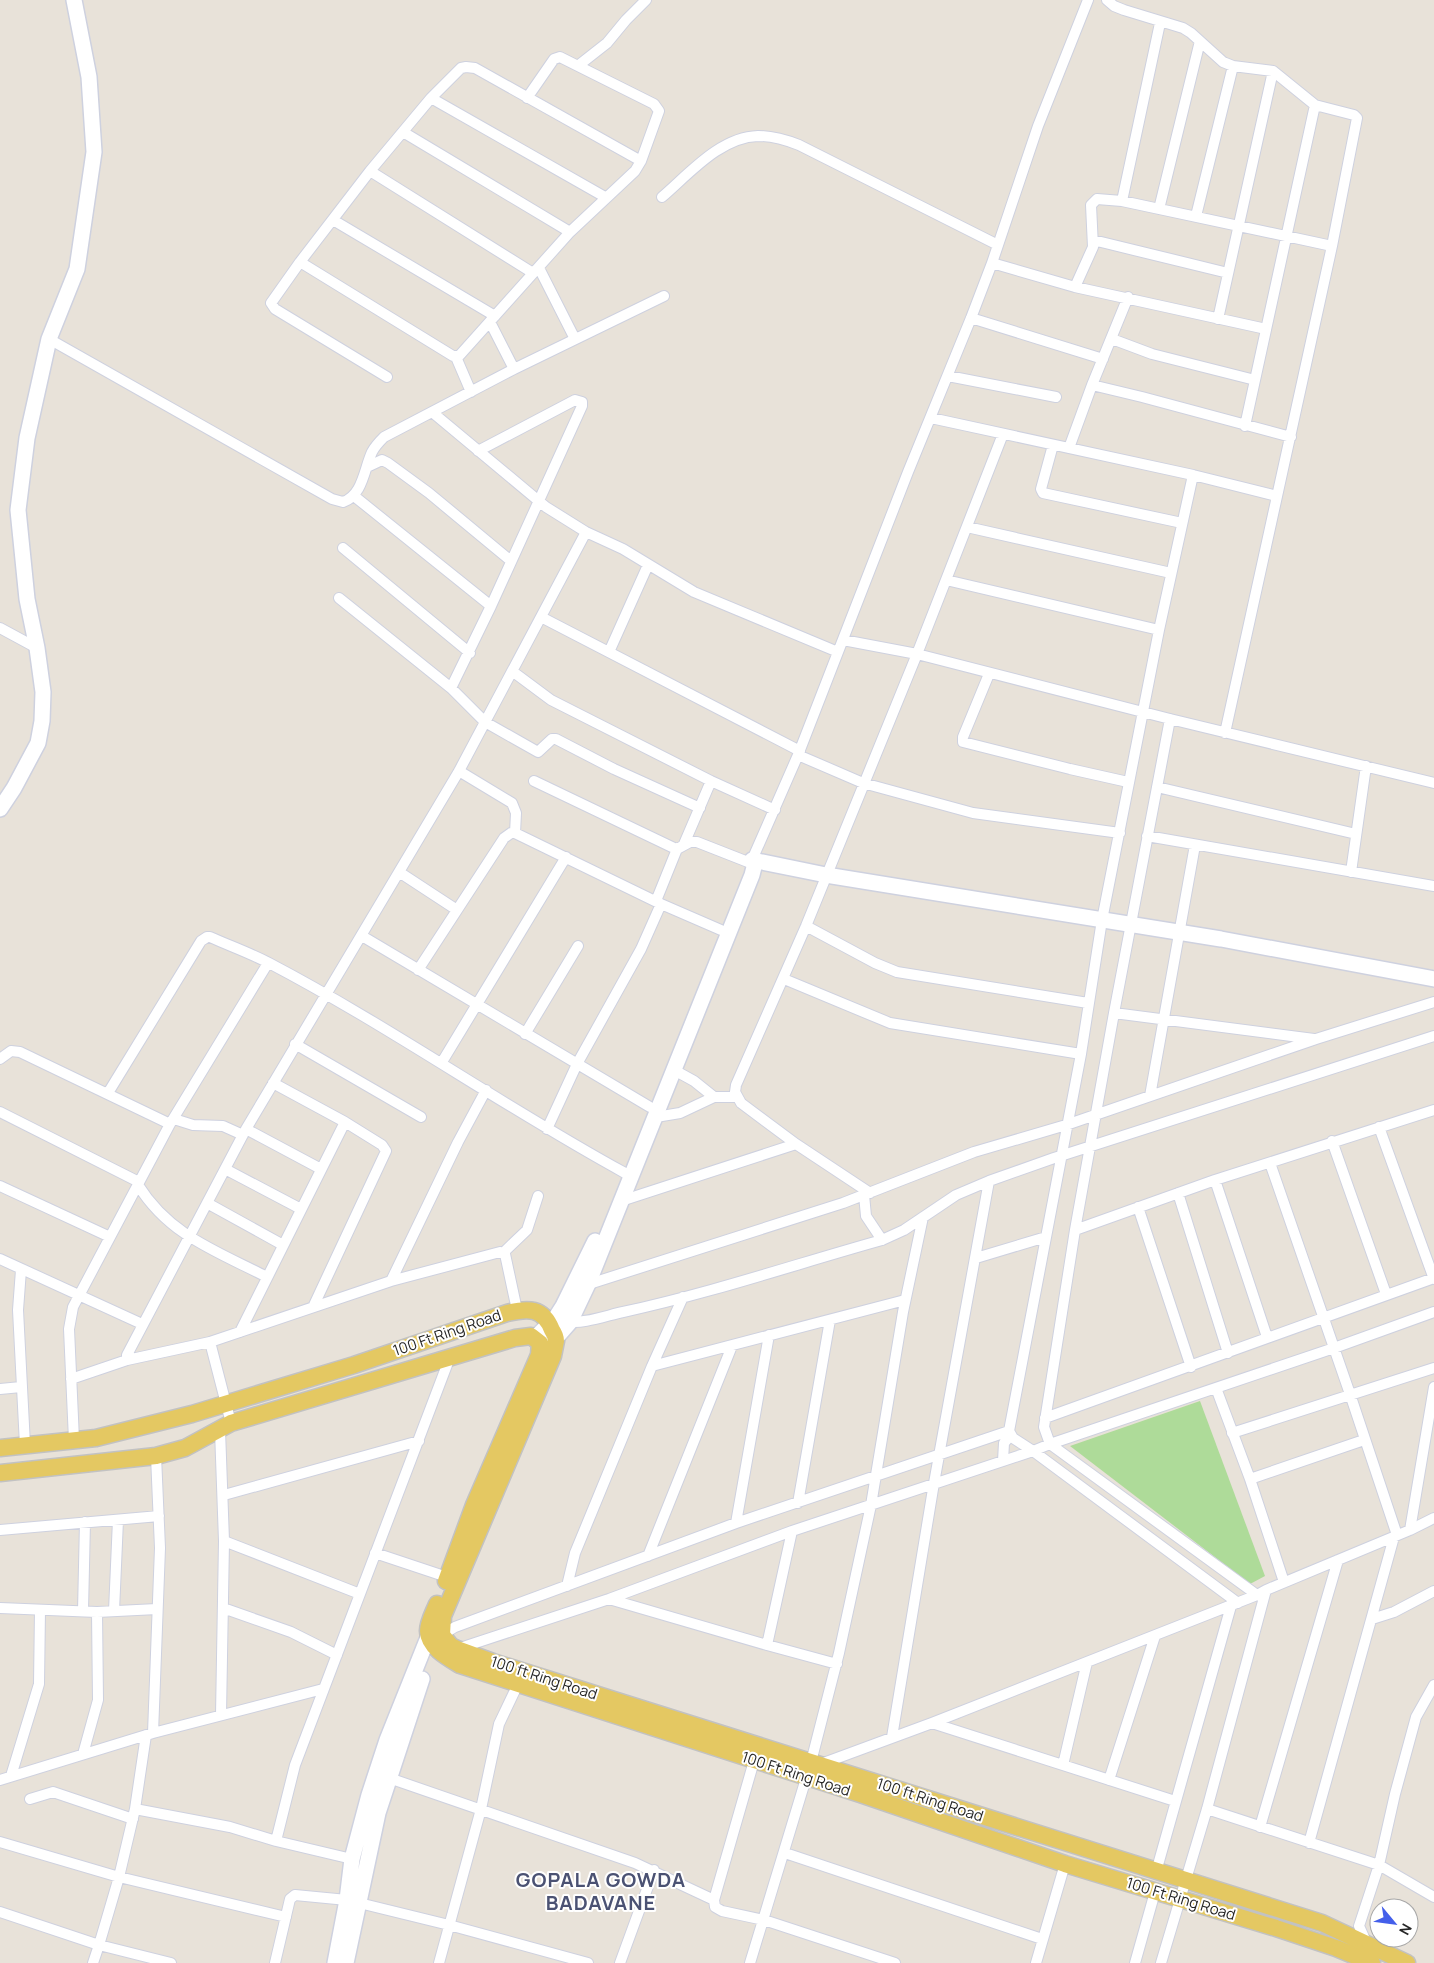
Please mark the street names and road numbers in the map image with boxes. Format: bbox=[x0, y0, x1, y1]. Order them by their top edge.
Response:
street label: 100 Ft Ring Road bbox=[390, 1304, 504, 1361]
street label: 100 ft Ring Road bbox=[488, 1650, 600, 1705]
street label: 100 Ft Ring Road bbox=[739, 1746, 853, 1801]
street label: 100 ft Ring Road bbox=[874, 1772, 986, 1827]
street label: 100 Ft Ring Road bbox=[1124, 1872, 1238, 1925]

